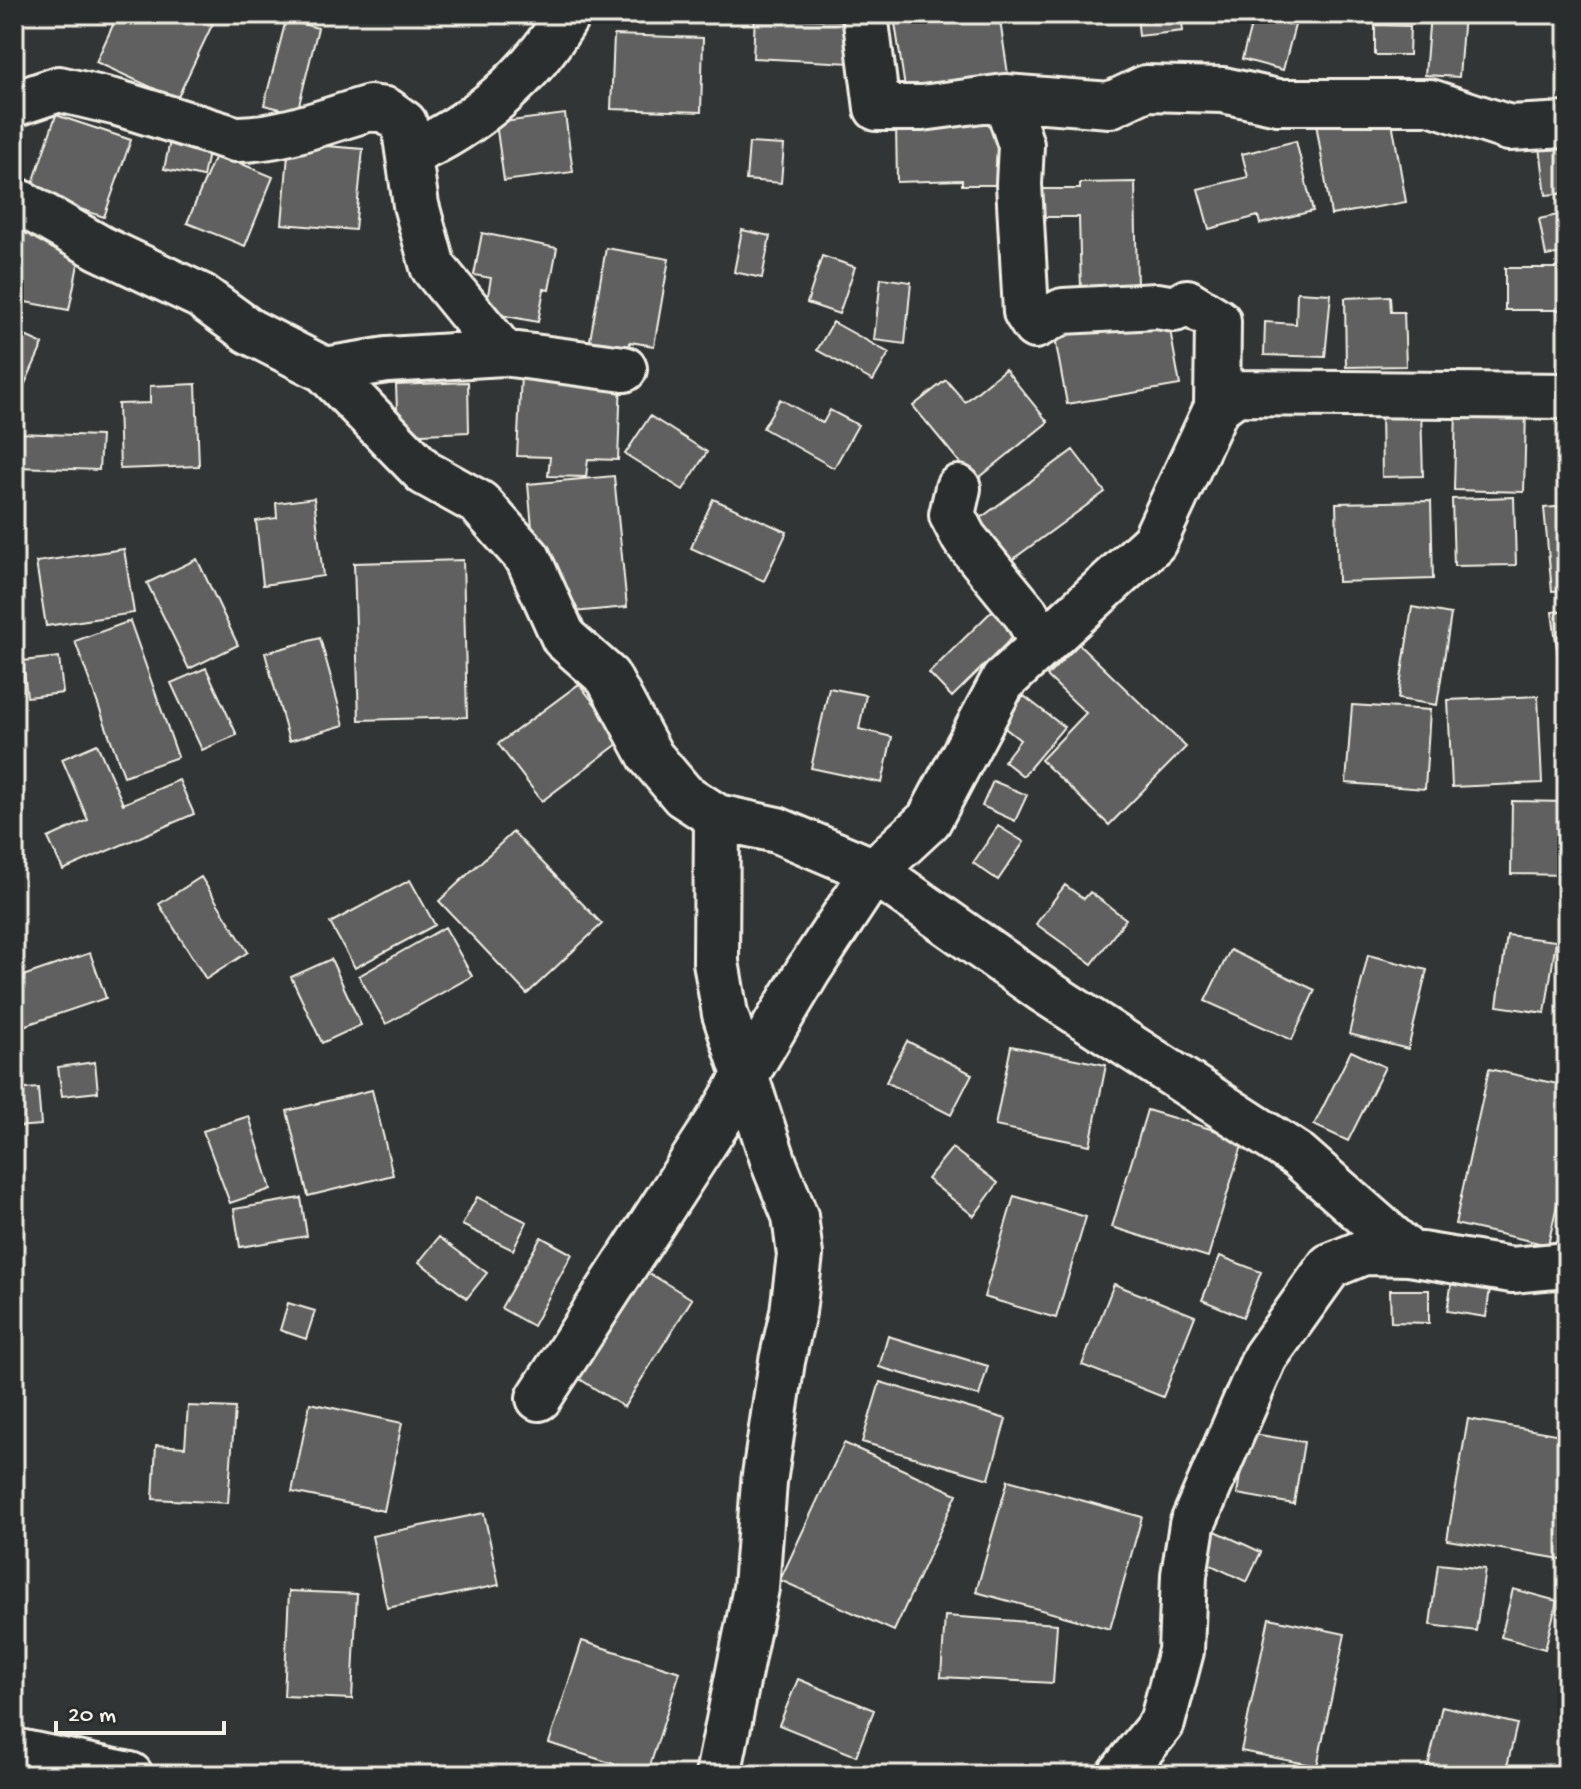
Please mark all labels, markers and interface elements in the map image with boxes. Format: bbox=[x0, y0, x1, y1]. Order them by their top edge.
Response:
scale bar bbox=[56, 1685, 224, 1735]
text: 20 m bbox=[68, 1702, 116, 1731]

